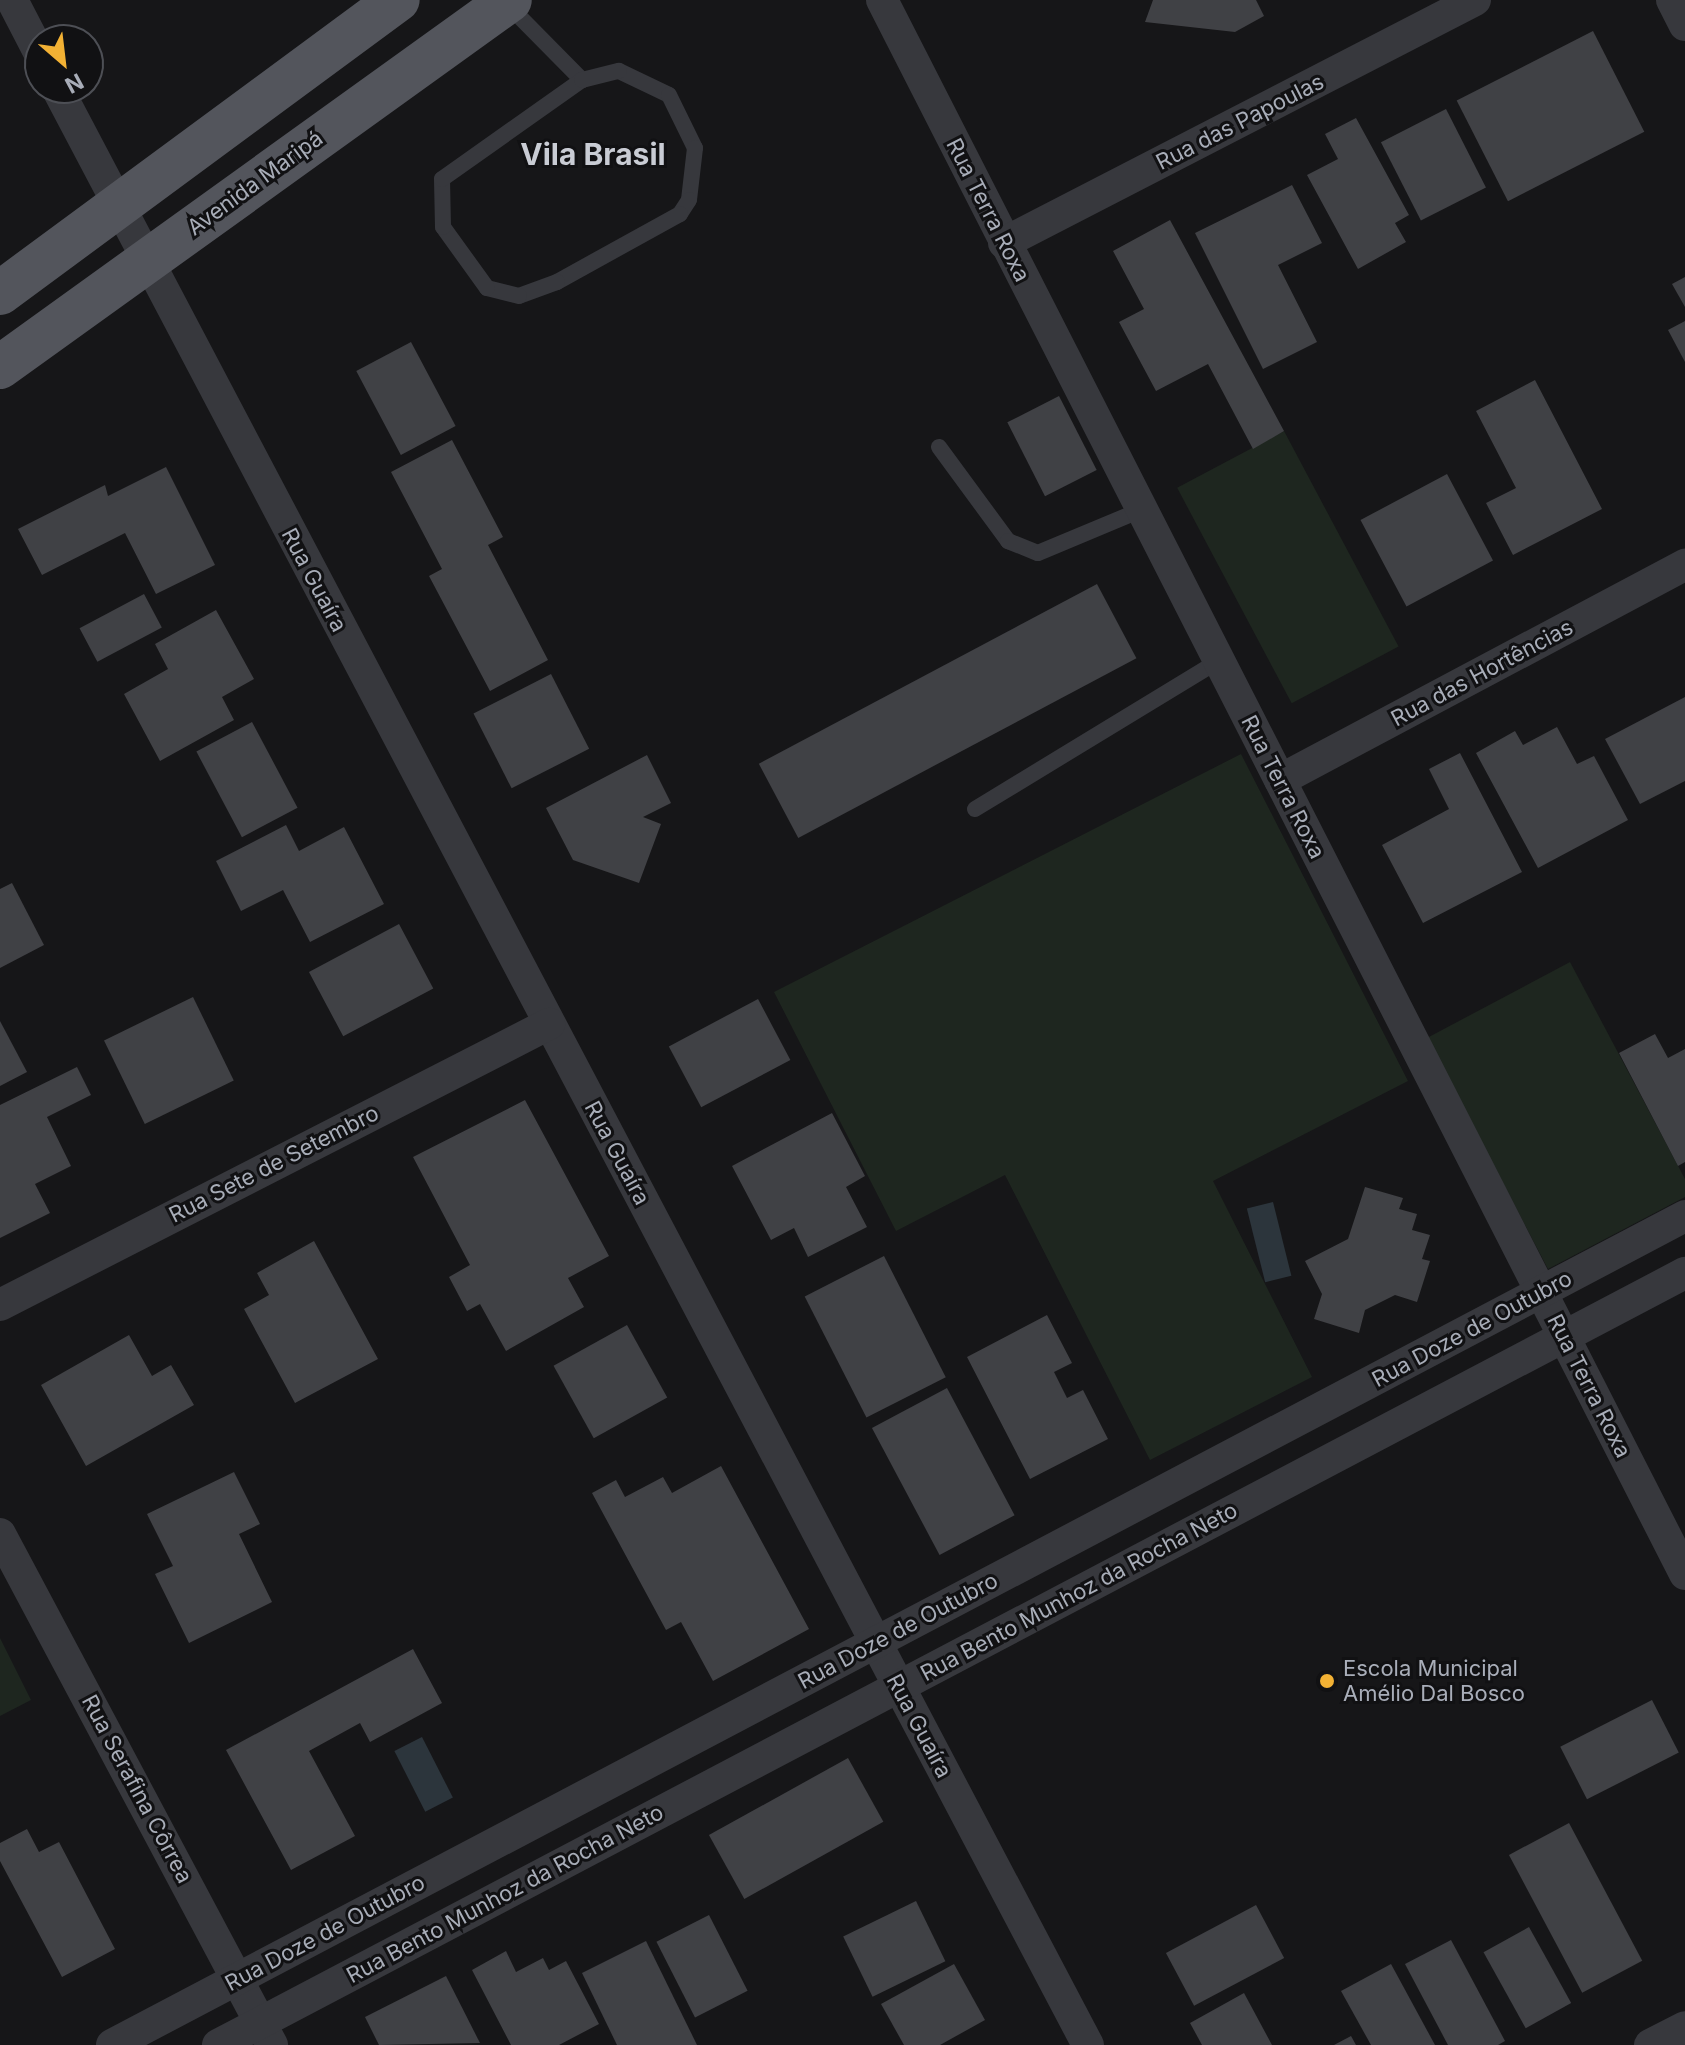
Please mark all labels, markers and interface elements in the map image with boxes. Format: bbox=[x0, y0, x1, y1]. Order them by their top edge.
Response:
north arrow bbox=[24, 24, 104, 104]
text: N bbox=[61, 68, 88, 99]
street label: Rua das Papoulas bbox=[1152, 68, 1328, 176]
street label: Avenida Maripá bbox=[182, 125, 328, 241]
street label: Rua Terra Roxa bbox=[941, 134, 1035, 286]
district label: Vila Brasil bbox=[520, 136, 666, 172]
street label: Rua Guaíra bbox=[276, 524, 352, 636]
street label: Rua das Hortências bbox=[1387, 614, 1577, 732]
street label: Rua Terra Roxa bbox=[1236, 711, 1330, 863]
street label: Rua Guaíra bbox=[579, 1097, 655, 1209]
street label: Rua Sete de Setembro bbox=[165, 1100, 383, 1228]
street label: Rua Doze de Outubro bbox=[1368, 1265, 1576, 1393]
street label: Rua Terra Roxa bbox=[1542, 1310, 1636, 1462]
street label: Rua Bento Munhoz da Rocha Neto bbox=[916, 1497, 1242, 1687]
street label: Rua Doze de Outubro bbox=[794, 1567, 1002, 1695]
place label: Escola Municipal Amélio Dal Bosco bbox=[1343, 1655, 1525, 1706]
street label: Rua Guaíra bbox=[881, 1670, 957, 1782]
marker: Escola Municipal Amélio Dal Bosco bbox=[1318, 1672, 1336, 1690]
street label: Rua Serafina Côrrea bbox=[76, 1690, 198, 1888]
street label: Rua Bento Munhoz da Rocha Neto bbox=[342, 1799, 668, 1989]
street label: Rua Doze de Outubro bbox=[221, 1869, 429, 1997]

